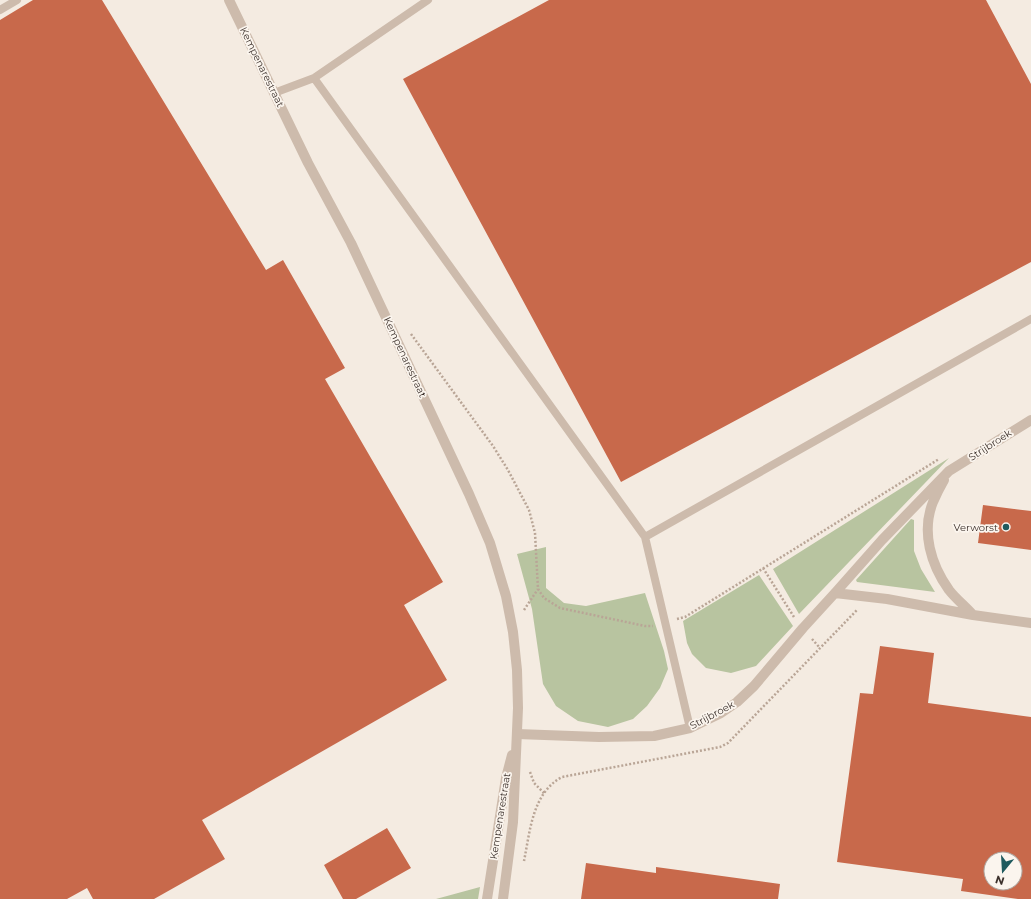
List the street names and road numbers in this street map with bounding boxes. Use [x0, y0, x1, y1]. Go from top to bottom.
street label: Kempenarestraat [237, 25, 287, 109]
street label: Kempenarestraat [381, 315, 429, 399]
street label: Strijbroek [966, 426, 1014, 464]
street label: Strijbroek [688, 698, 736, 732]
street label: Kempenarestraat [487, 772, 513, 860]

